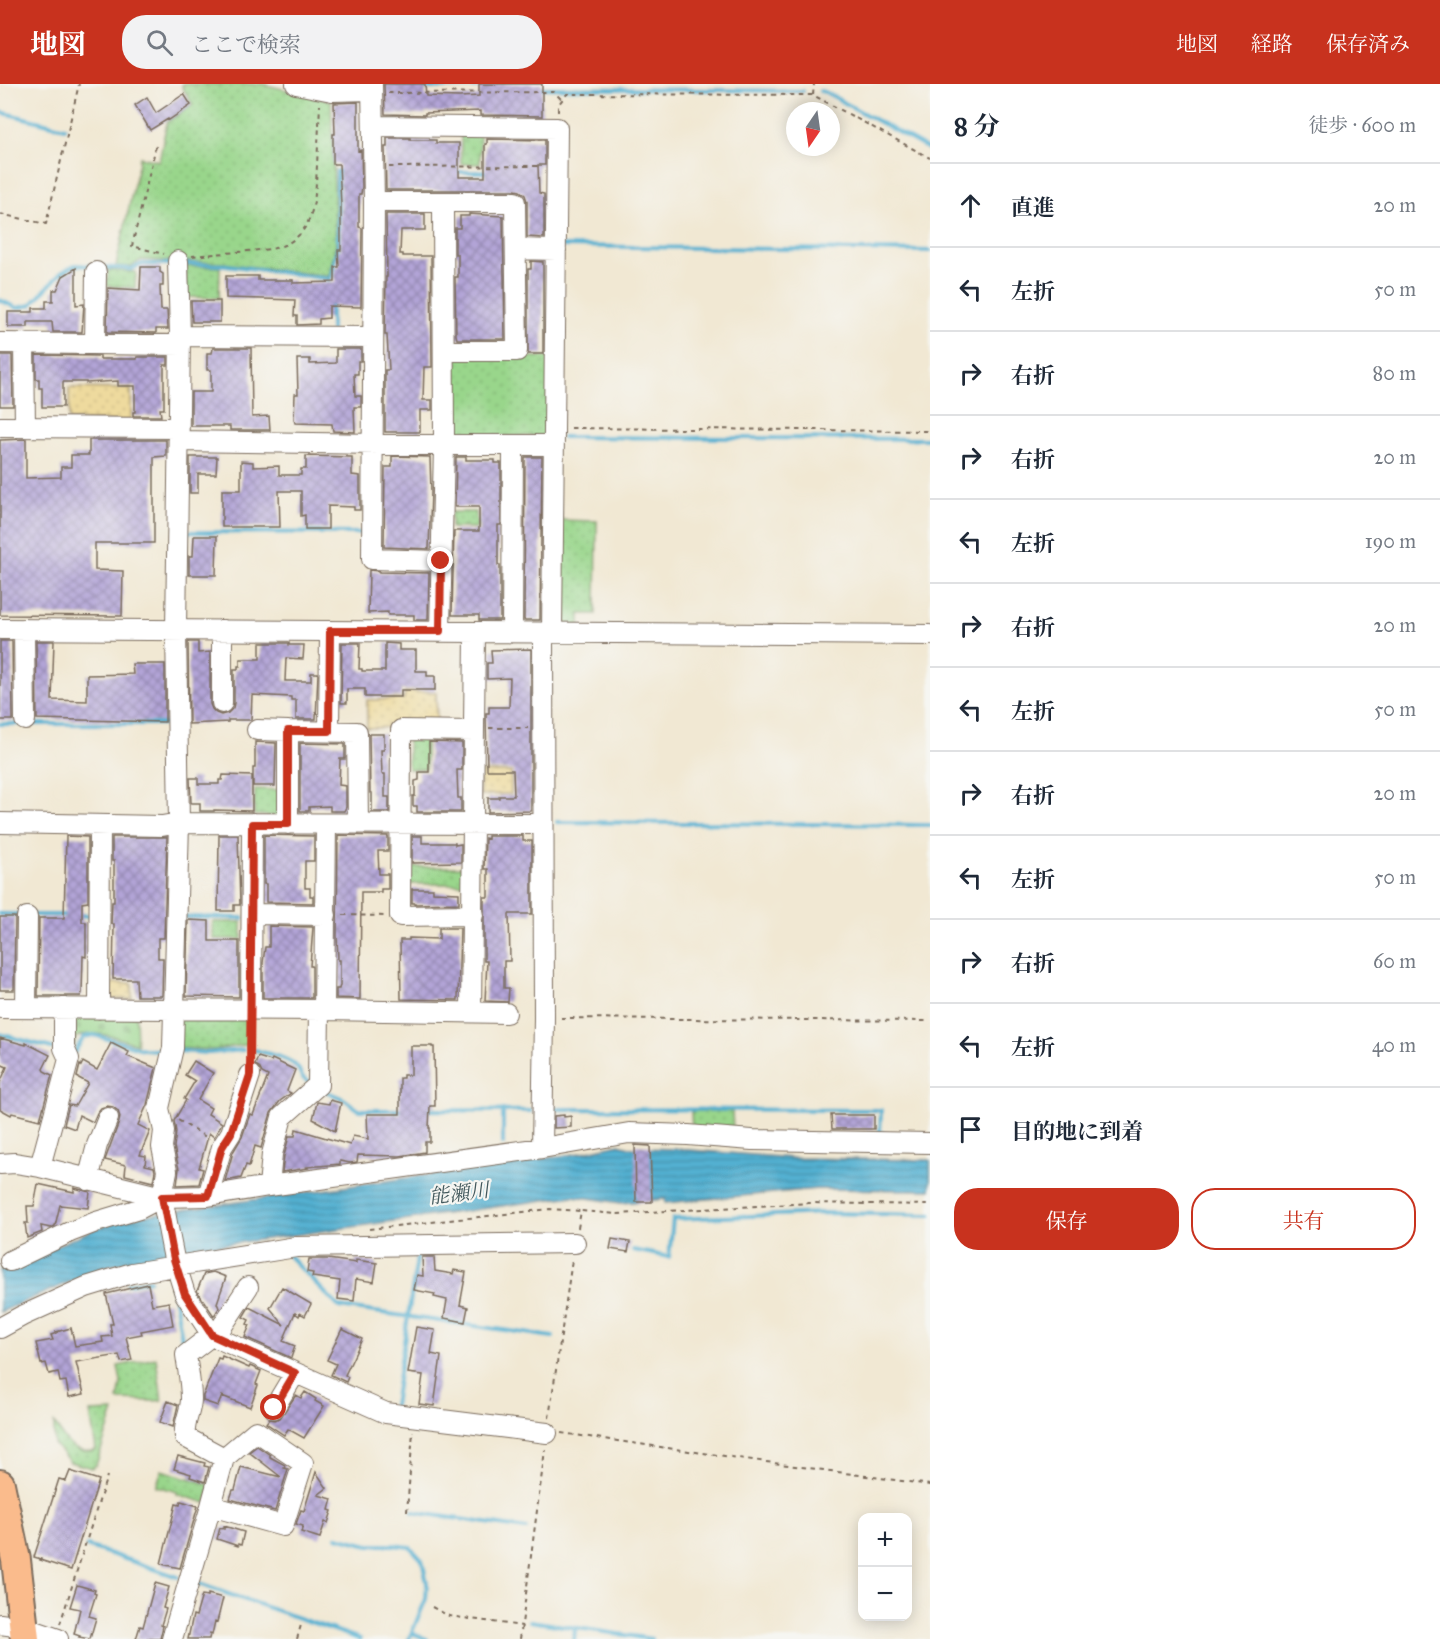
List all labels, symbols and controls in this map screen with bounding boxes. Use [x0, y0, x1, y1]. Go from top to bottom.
search box [122, 15, 542, 69]
icon: search [143, 26, 176, 59]
text: 地図 [30, 27, 86, 62]
text: ここで検索 [191, 31, 301, 58]
text: 地図 [1176, 31, 1218, 57]
text: 経路 [1251, 31, 1293, 57]
text: 保存済み [1326, 31, 1410, 57]
north arrow [786, 102, 840, 156]
text: 8 分 [954, 110, 999, 142]
text: 徒歩 · 600 m [1308, 113, 1416, 137]
icon: ahead [954, 189, 987, 222]
text: 20 m [1373, 193, 1416, 217]
text: 直進 [1011, 194, 1055, 221]
icon: left [954, 273, 987, 306]
text: 50 m [1374, 277, 1416, 301]
text: 左折 [1011, 278, 1055, 305]
icon: right [954, 357, 987, 390]
text: 80 m [1373, 361, 1416, 385]
text: 右折 [1011, 362, 1055, 389]
icon: right [954, 441, 987, 474]
text: 20 m [1373, 445, 1416, 469]
text: 右折 [1011, 446, 1055, 473]
icon: left [954, 525, 987, 558]
text: 190 m [1365, 529, 1416, 553]
text: 左折 [1011, 530, 1055, 557]
route end [427, 547, 453, 573]
icon: right [954, 609, 987, 642]
text: 20 m [1373, 613, 1416, 637]
text: 右折 [1011, 614, 1055, 641]
icon: left [954, 693, 987, 726]
text: 50 m [1374, 697, 1416, 721]
text: 左折 [1011, 698, 1055, 725]
icon: right [954, 777, 987, 810]
text: 20 m [1373, 781, 1416, 805]
text: 右折 [1011, 782, 1055, 809]
icon: left [954, 861, 987, 894]
text: 50 m [1374, 865, 1416, 889]
text: 左折 [1011, 866, 1055, 893]
icon: right [954, 945, 987, 978]
text: 60 m [1373, 949, 1416, 973]
text: 右折 [1011, 950, 1055, 977]
icon: left [954, 1029, 987, 1062]
text: 40 m [1372, 1033, 1416, 1057]
text: 左折 [1011, 1034, 1055, 1061]
icon: arrive [954, 1113, 987, 1146]
text: 目的地に到着 [1011, 1118, 1143, 1145]
water label: 能瀬川 [428, 1177, 492, 1209]
button: 保存 [954, 1188, 1179, 1250]
button: 共有 [1191, 1188, 1416, 1250]
route start [260, 1394, 286, 1420]
map controls [858, 1513, 912, 1621]
button: + [858, 1513, 912, 1567]
button: − [858, 1567, 912, 1621]

